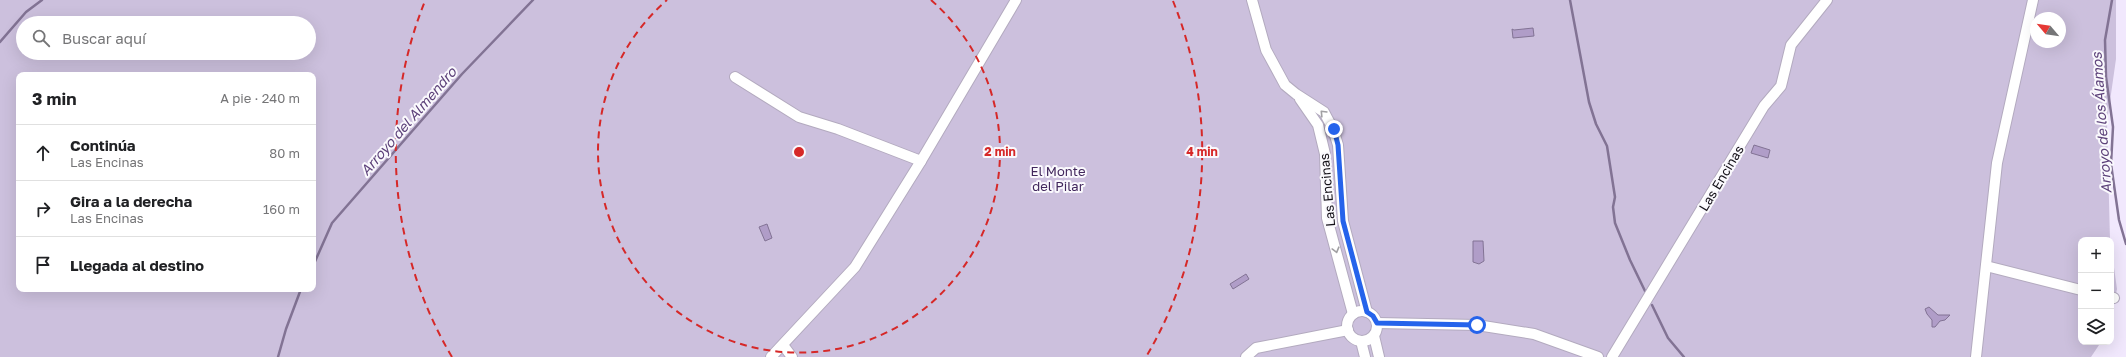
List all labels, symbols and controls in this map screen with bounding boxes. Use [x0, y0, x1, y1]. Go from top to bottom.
north arrow [2030, 12, 2066, 48]
search box [16, 16, 316, 60]
icon: search [30, 27, 52, 49]
text: Buscar aquí [62, 29, 146, 47]
water label: Arroyo de los Álamos [2088, 51, 2114, 194]
water label: Arroyo del Almendro [356, 62, 461, 178]
text: 3 min [32, 88, 76, 109]
text: A pie · 240 m [220, 90, 300, 106]
one-way arrow [1320, 110, 1328, 117]
route end [1325, 120, 1343, 138]
text: Continúa [70, 136, 136, 154]
icon: ahead [32, 142, 54, 164]
street label: Las Encinas [1695, 142, 1747, 214]
text: 2 min [984, 144, 1016, 159]
text: 4 min [1186, 144, 1218, 159]
text: 80 m [269, 145, 300, 161]
centre of rings [792, 145, 806, 159]
street label: Las Encinas [1316, 152, 1338, 227]
text: Las Encinas [70, 154, 144, 170]
park label: El Monte del Pilar [1031, 163, 1085, 194]
text: Gira a la derecha [70, 192, 192, 210]
icon: right [32, 198, 54, 220]
text: 160 m [263, 201, 300, 217]
text: Las Encinas [70, 210, 144, 226]
map controls [2078, 237, 2114, 345]
button: + [2078, 237, 2114, 273]
one-way arrow [1331, 246, 1340, 253]
icon: arrive [32, 254, 54, 276]
text: Llegada al destino [70, 256, 204, 274]
button: − [2078, 273, 2114, 309]
button: layers [2078, 309, 2114, 345]
route start [1468, 316, 1486, 334]

